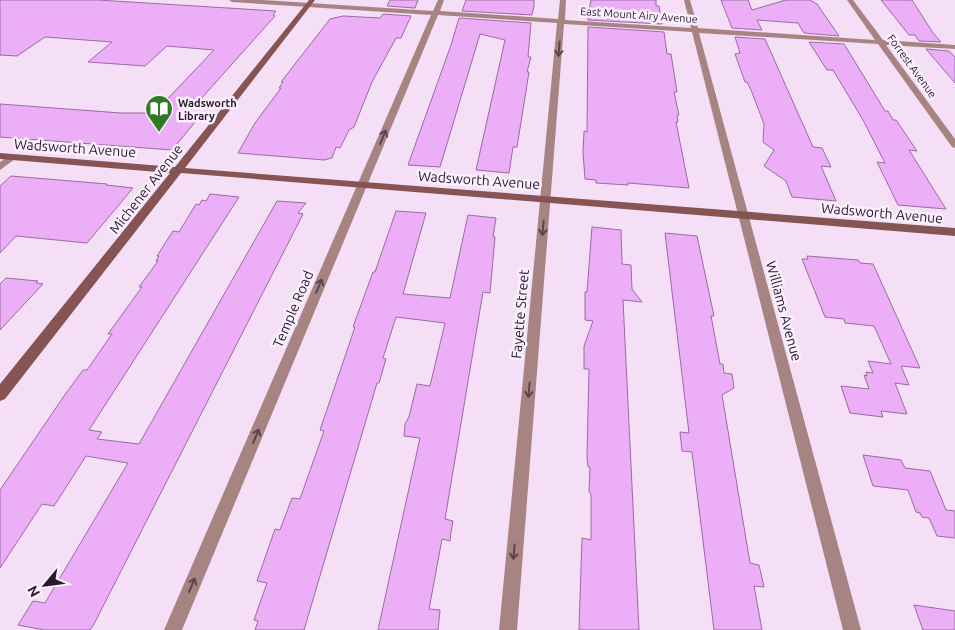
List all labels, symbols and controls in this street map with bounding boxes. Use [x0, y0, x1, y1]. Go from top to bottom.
street label: East Mount Airy Avenue [580, 5, 698, 25]
street label: Forrest Avenue [885, 32, 939, 100]
one-way arrow [554, 40, 563, 56]
library icon: Wadsworth Library [144, 94, 174, 133]
place label: Wadsworth Library [178, 97, 237, 122]
one-way arrow [379, 130, 389, 145]
street label: Wadsworth Avenue [13, 136, 137, 160]
street label: Michener Avenue [106, 141, 186, 237]
street label: Wadsworth Avenue [417, 168, 541, 192]
street label: Wadsworth Avenue [820, 200, 944, 226]
one-way arrow [538, 220, 548, 236]
street label: Williams Avenue [763, 259, 805, 363]
street label: Temple Road [270, 268, 316, 350]
street label: Fayette Street [508, 268, 532, 359]
one-way arrow [315, 279, 325, 294]
one-way arrow [524, 381, 533, 397]
one-way arrow [251, 429, 261, 444]
one-way arrow [510, 543, 519, 559]
north arrow [20, 560, 70, 610]
one-way arrow [188, 578, 198, 593]
text: N [24, 583, 43, 600]

